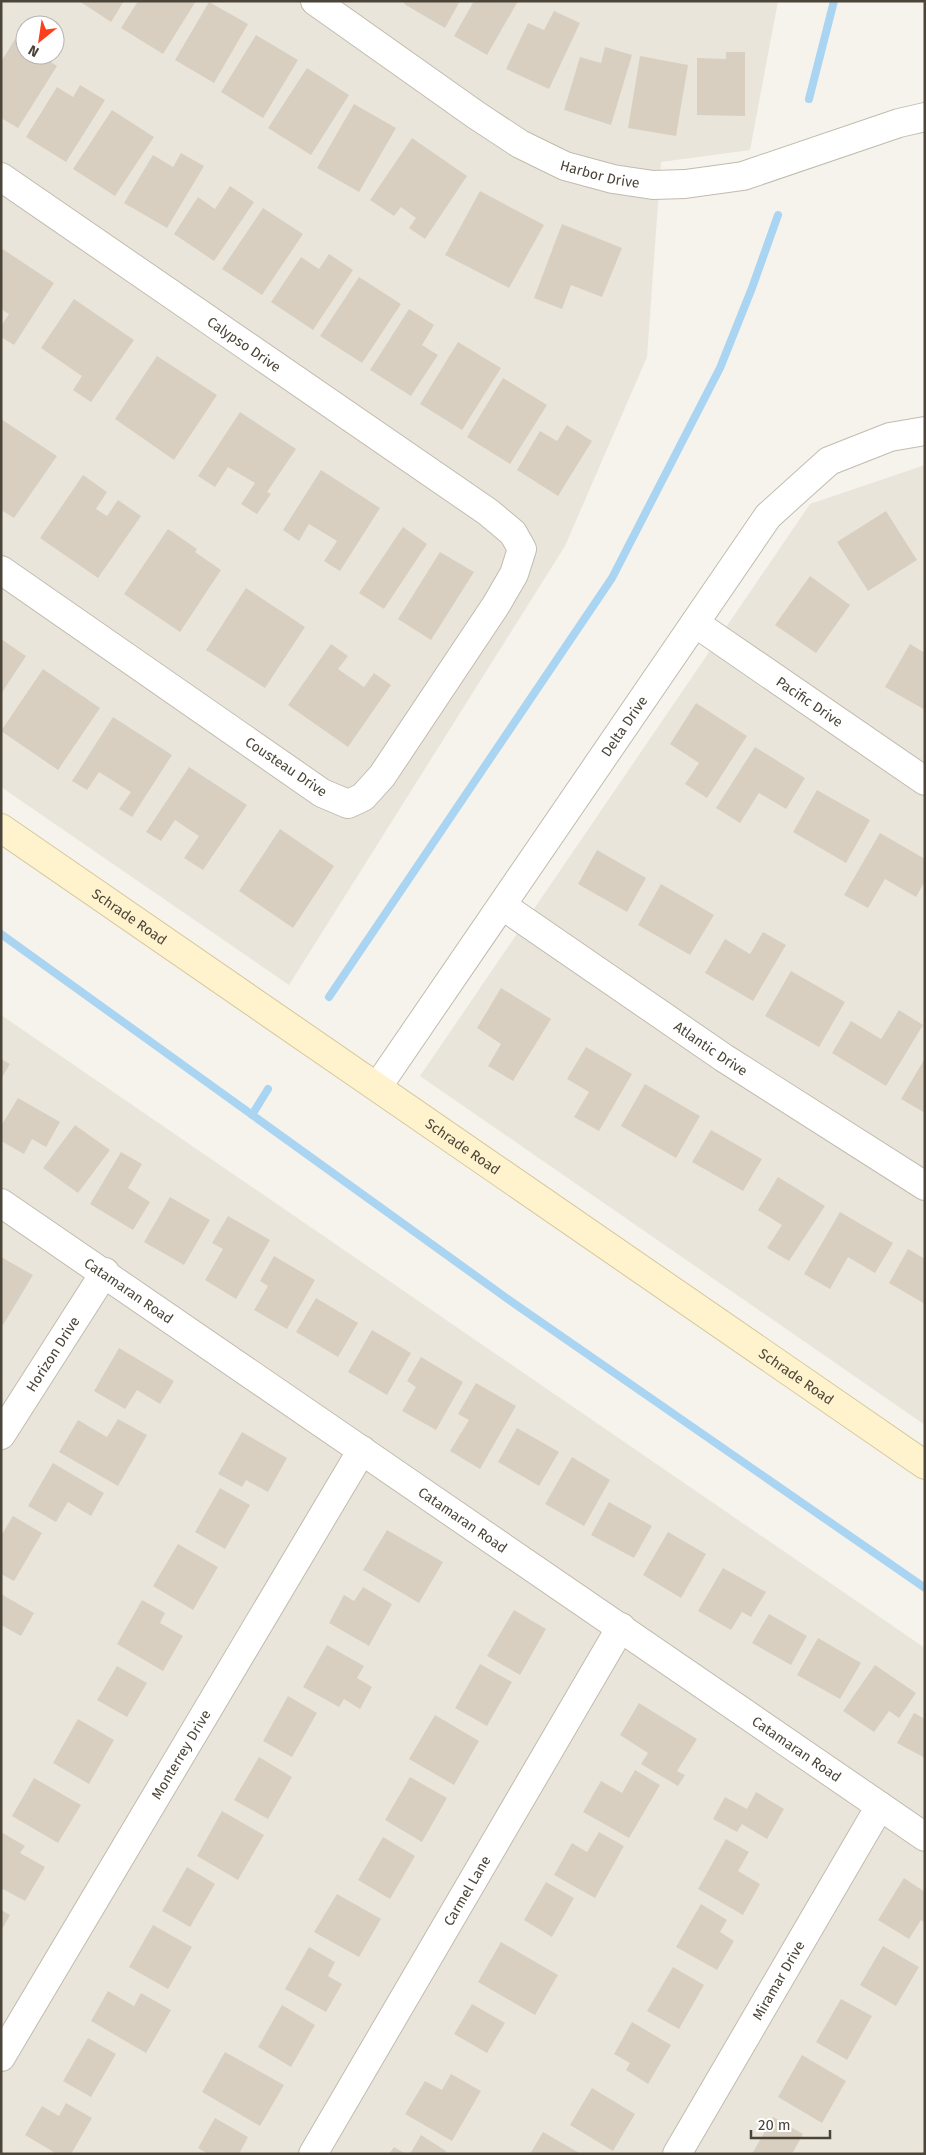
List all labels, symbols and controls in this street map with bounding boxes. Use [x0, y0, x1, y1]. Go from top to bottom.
north arrow [15, 15, 65, 65]
text: N [25, 41, 42, 61]
street label: Harbor Drive [558, 157, 641, 191]
street label: Calypso Drive [204, 313, 284, 375]
street label: Pacific Drive [773, 673, 846, 731]
street label: Delta Drive [597, 692, 651, 760]
street label: Cousteau Drive [242, 733, 330, 801]
street label: Schrade Road [89, 885, 170, 948]
street label: Atlantic Drive [671, 1018, 751, 1079]
street label: Schrade Road [422, 1115, 504, 1178]
street label: Catamaran Road [81, 1254, 177, 1327]
street label: Horizon Drive [22, 1313, 83, 1395]
street label: Schrade Road [756, 1345, 837, 1408]
street label: Catamaran Road [415, 1483, 511, 1556]
street label: Monterrey Drive [148, 1707, 214, 1802]
street label: Catamaran Road [749, 1712, 845, 1785]
street label: Carmel Lane [440, 1852, 494, 1929]
street label: Miramar Drive [749, 1938, 808, 2023]
scale bar [751, 2108, 830, 2140]
text: 20 m [758, 2116, 791, 2134]

